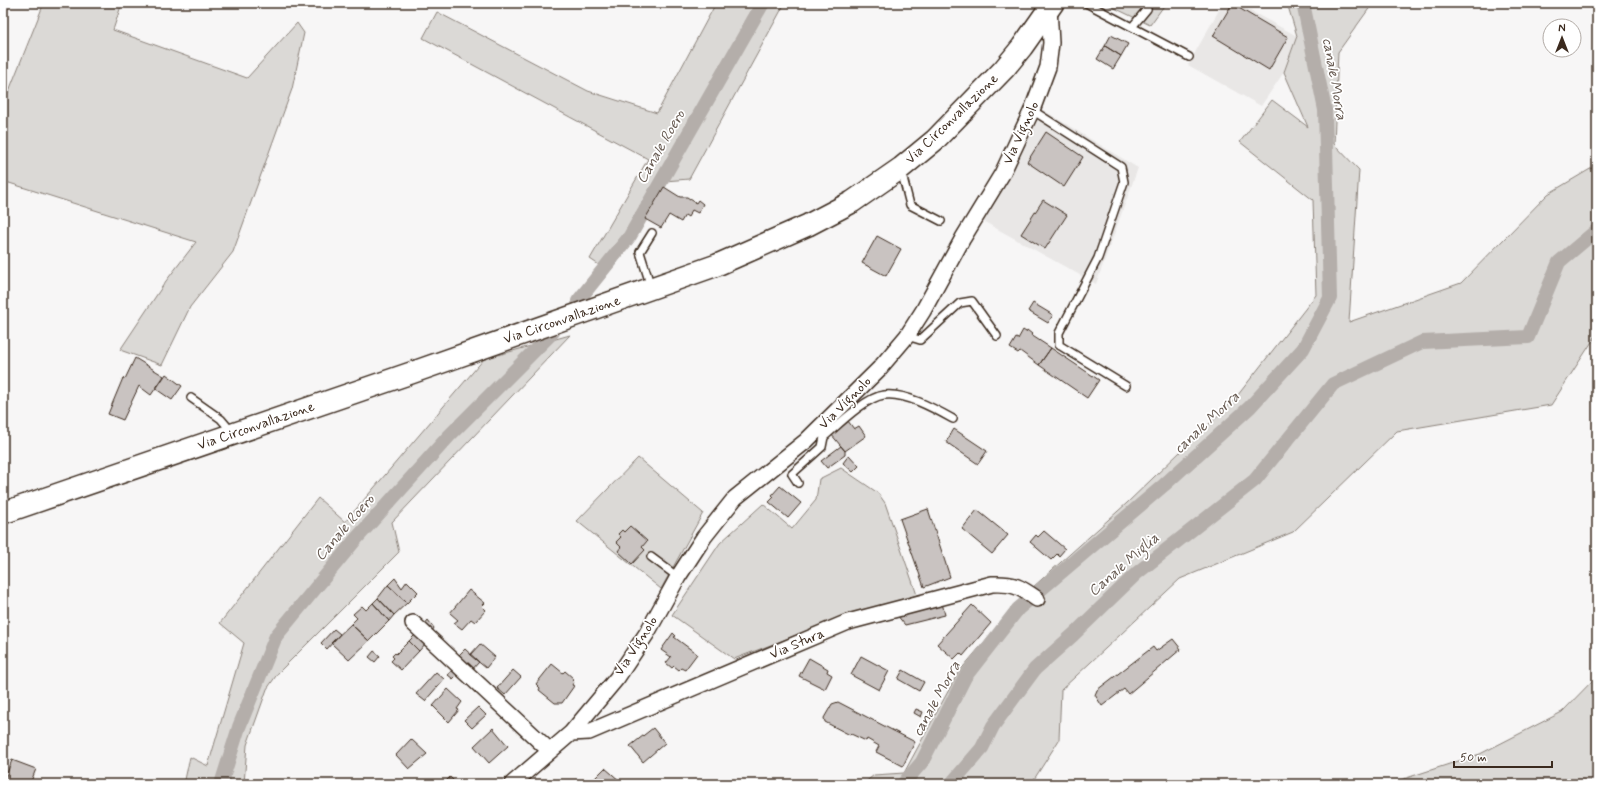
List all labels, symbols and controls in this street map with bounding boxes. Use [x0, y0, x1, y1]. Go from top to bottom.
north arrow [1542, 18, 1582, 58]
text: N [1558, 22, 1566, 36]
water label: canale Morra [1317, 36, 1351, 122]
street label: Via Circonvallazione [901, 70, 1003, 168]
street label: Via Vignolo [999, 98, 1045, 168]
water label: Canale Roero [632, 106, 691, 187]
street label: Via Circonvallazione [501, 291, 623, 349]
street label: Via Vignolo [815, 373, 877, 435]
water label: canale Morra [1170, 387, 1245, 459]
street label: Via Circonvallazione [195, 397, 317, 455]
water label: Canale Roero [311, 490, 380, 565]
water label: Canale Miglia [1084, 528, 1165, 603]
street label: Via Vignolo [610, 613, 664, 680]
street label: Via Stura [767, 624, 827, 664]
water label: canale Morra [908, 657, 966, 740]
scale bar [1454, 743, 1552, 769]
text: 50 m [1460, 750, 1487, 766]

